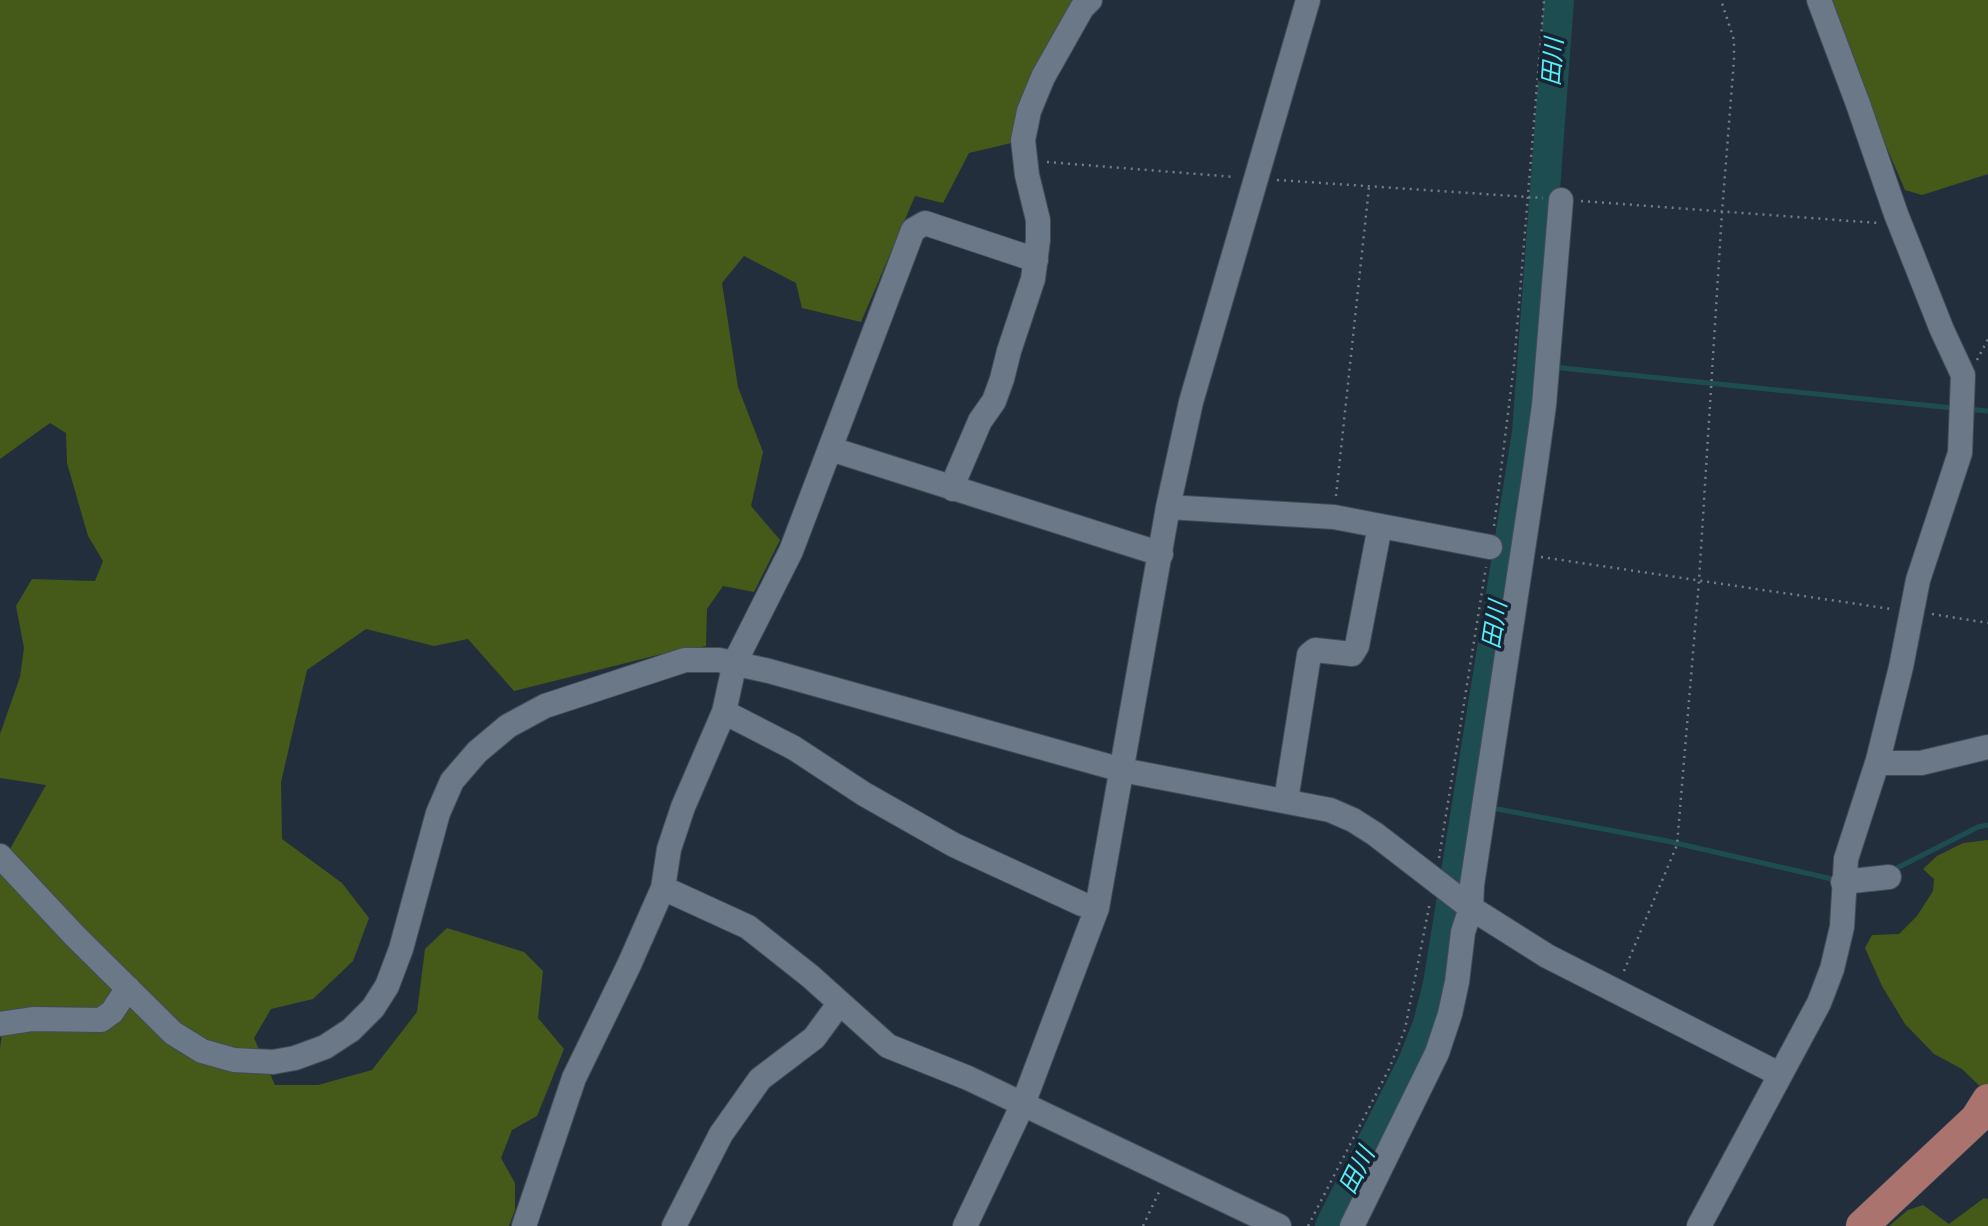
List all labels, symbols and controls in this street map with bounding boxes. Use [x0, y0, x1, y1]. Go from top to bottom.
water label: 田川 [1538, 37, 1570, 87]
water label: 田川 [1478, 599, 1514, 651]
water label: 田川 [1334, 1143, 1382, 1199]

